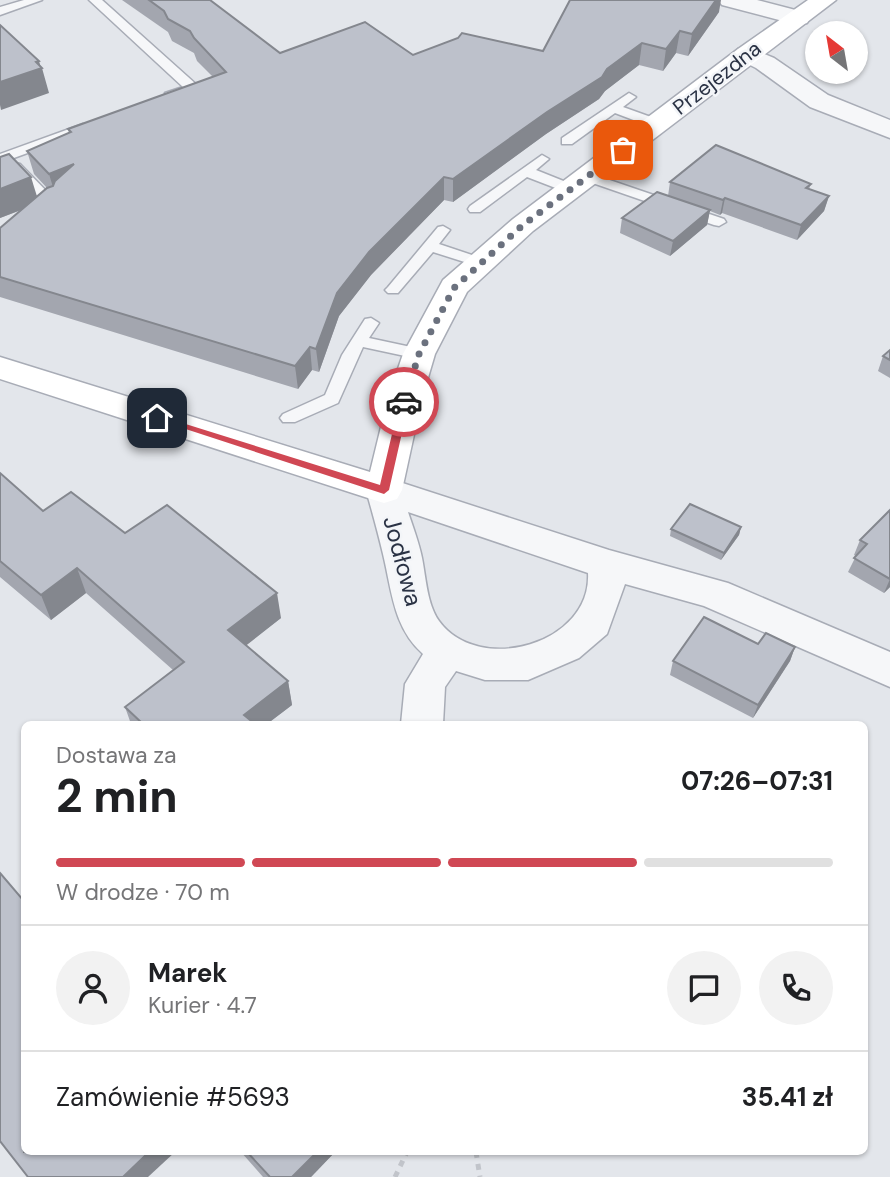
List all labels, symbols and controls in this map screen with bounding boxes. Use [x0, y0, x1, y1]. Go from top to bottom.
north arrow [805, 21, 868, 84]
map controls [805, 21, 868, 84]
street label: Przejezdna [667, 35, 767, 121]
pin [593, 120, 653, 180]
icon: bag [604, 131, 642, 169]
courier [369, 367, 439, 437]
icon: car [385, 383, 423, 421]
pin [127, 388, 187, 448]
icon: home [138, 399, 176, 437]
street label: Jodłowa [376, 513, 430, 609]
text: Dostawa za [56, 740, 177, 770]
text: 07:26–07:31 [681, 764, 833, 798]
text: 2 min [56, 766, 178, 826]
text: W drodze · 70 m [56, 877, 230, 907]
button: person [56, 951, 130, 1025]
button: chat [667, 951, 741, 1025]
button: phone [759, 951, 833, 1025]
text: Marek [148, 956, 227, 990]
text: Kurier · 4.7 [148, 990, 257, 1020]
text: Zamówienie #5693 [56, 1080, 290, 1114]
text: 35.41 zł [742, 1080, 833, 1114]

